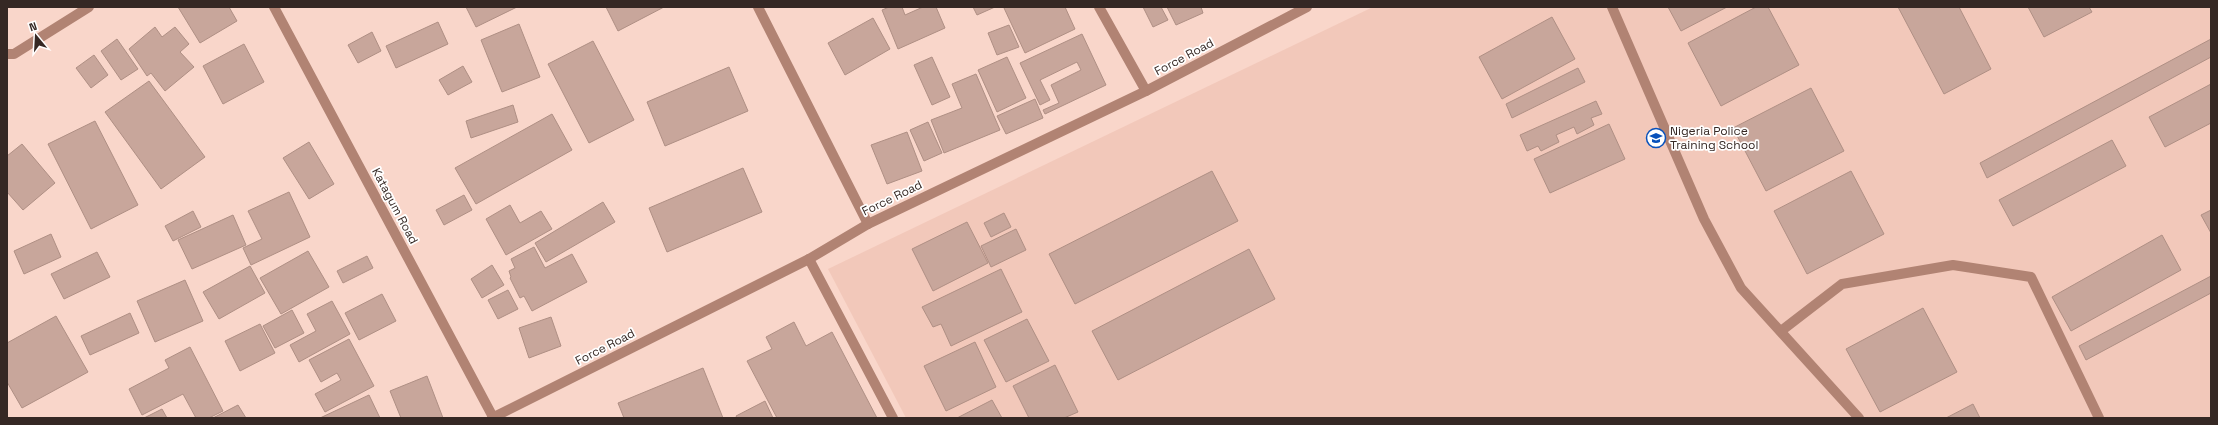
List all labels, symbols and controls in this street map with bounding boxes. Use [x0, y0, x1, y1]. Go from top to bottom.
north arrow [16, 16, 56, 56]
text: N [27, 19, 39, 34]
street label: Force Road [1152, 35, 1216, 79]
place label: Nigeria Police Training School [1670, 123, 1758, 153]
school or university icon: Nigeria Police Training School [1645, 127, 1667, 149]
street label: Katagum Road [368, 165, 422, 247]
street label: Force Road [859, 177, 925, 219]
street label: Force Road [572, 325, 638, 369]

